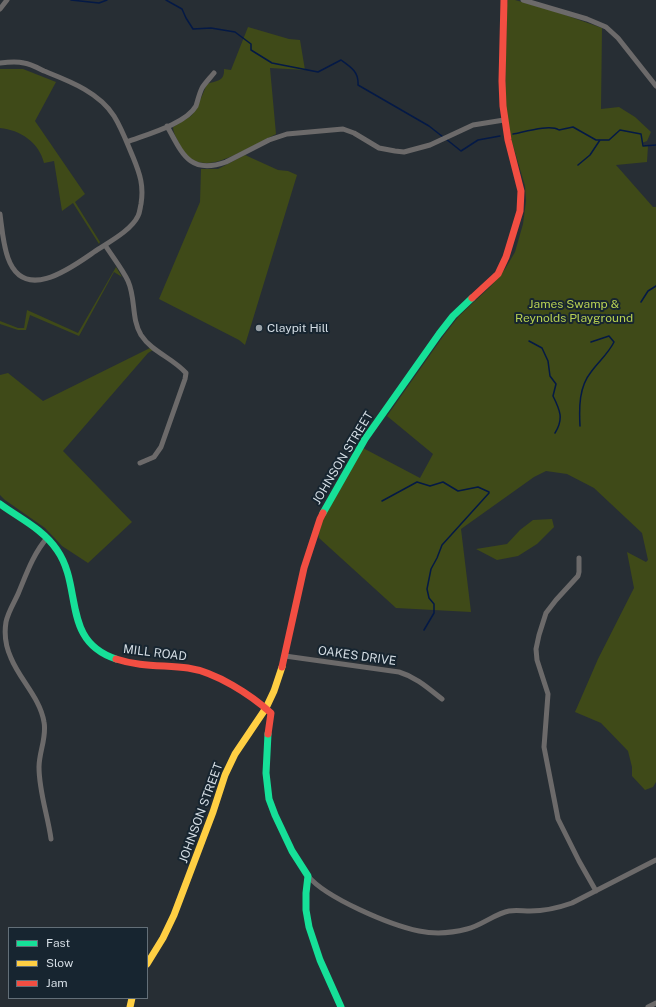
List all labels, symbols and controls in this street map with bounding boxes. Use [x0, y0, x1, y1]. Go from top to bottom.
park label: James Swamp & Reynolds Playground [515, 297, 633, 325]
place label: Claypit Hill [267, 321, 329, 335]
marker: Claypit Hill [254, 323, 264, 333]
street label: JOHNSON STREET [310, 409, 376, 507]
street label: MILL ROAD [122, 642, 188, 664]
street label: OAKES DRIVE [317, 643, 397, 669]
street label: JOHNSON STREET [176, 761, 226, 865]
legend [8, 927, 148, 999]
text: Fast [46, 936, 70, 950]
text: Slow [46, 956, 73, 970]
text: Jam [46, 976, 68, 990]

